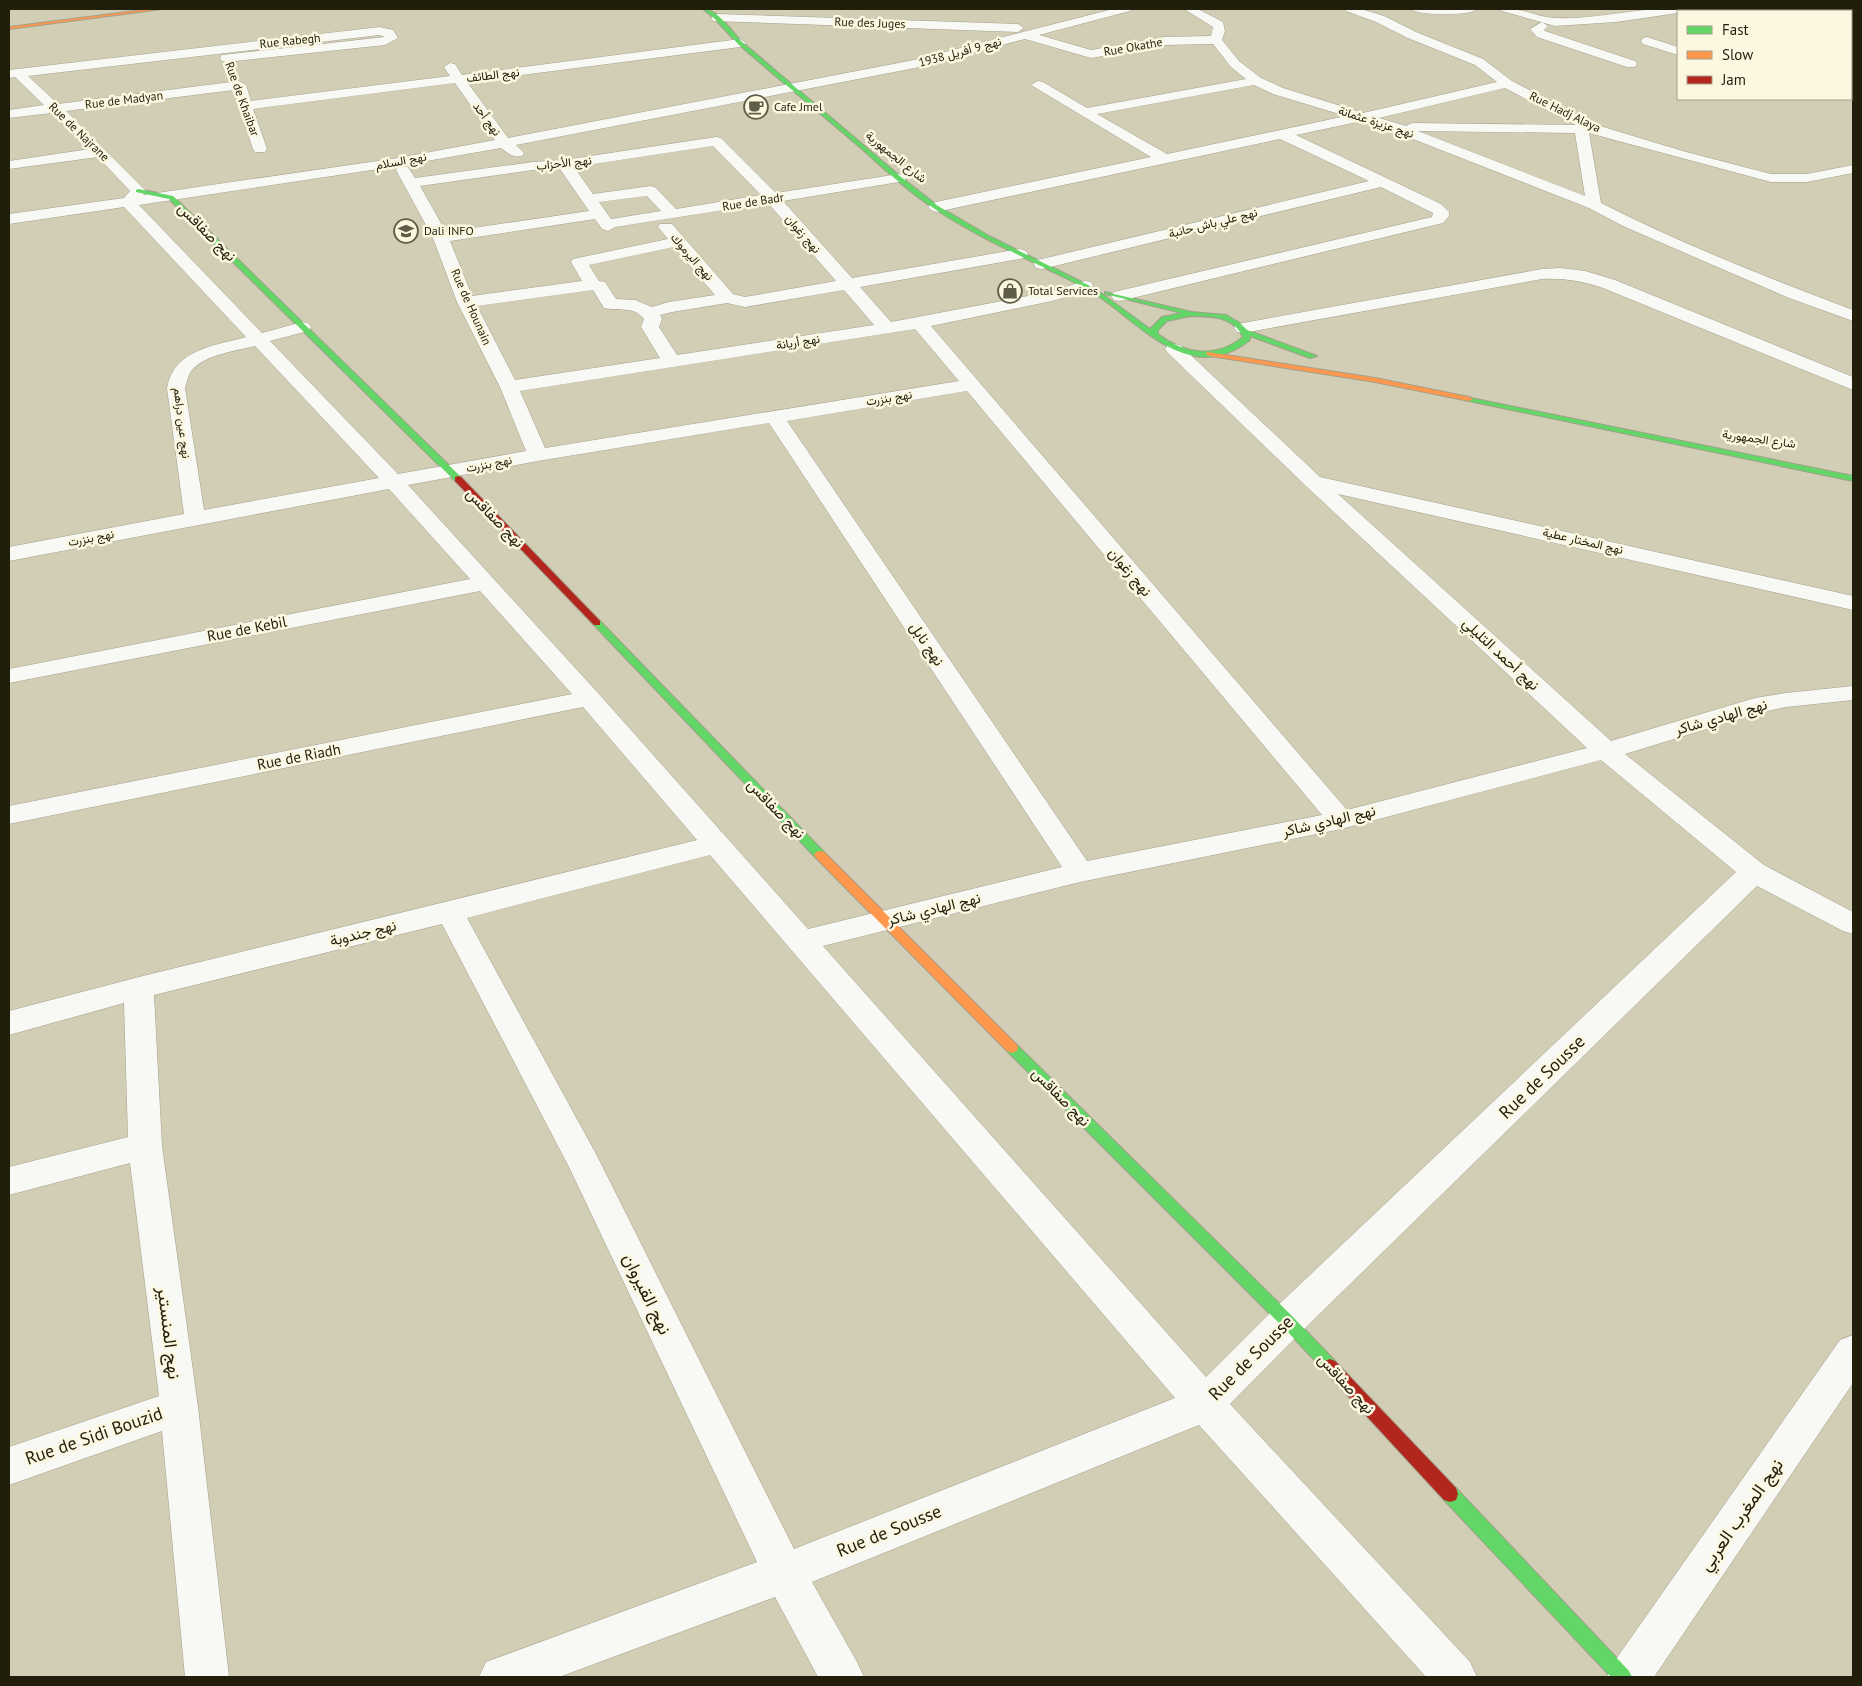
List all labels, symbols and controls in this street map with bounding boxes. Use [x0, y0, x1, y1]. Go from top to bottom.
legend [1677, 10, 1852, 100]
street label: Rue des Juges [834, 14, 906, 31]
text: Fast [1722, 20, 1749, 39]
street label: Rue Rabegh [259, 30, 321, 51]
street label: نهج 9 أفريل 1938 [917, 33, 1003, 72]
street label: Rue Okathe [1102, 34, 1163, 59]
text: Slow [1722, 45, 1753, 64]
street label: Rue de Khaibar [222, 60, 263, 138]
street label: نهج الطائف [466, 64, 520, 87]
text: Jam [1721, 70, 1746, 89]
street label: Rue de Madyan [84, 87, 164, 112]
street label: Rue Hadj Alaya [1527, 88, 1603, 135]
cafe icon: Cafe Jmel [743, 94, 769, 120]
street label: Rue de Najrane [46, 99, 113, 164]
street label: نهج أحد [469, 99, 505, 140]
place label: Cafe Jmel [774, 99, 823, 114]
street label: نهج عزيزة عثمانة [1336, 102, 1416, 143]
street label: شارع الجمهورية [862, 127, 930, 187]
street label: نهج السلام [374, 149, 428, 174]
street label: نهج الأحزاب [536, 152, 593, 175]
street label: Rue de Badr [721, 189, 785, 214]
street label: نهج صفاقس [173, 198, 241, 266]
street label: نهج علي باش حانبة [1167, 204, 1260, 244]
street label: نهج زغوان [781, 211, 824, 257]
school or university icon: Dali INFO [393, 218, 419, 244]
place label: Dali INFO [424, 223, 474, 238]
street label: نهج اليرموك [666, 230, 717, 285]
street label: Rue de Hounain [448, 266, 495, 347]
shop icon: Total Services [997, 278, 1023, 304]
place label: Total Services [1028, 283, 1098, 298]
street label: نهج أريانة [775, 331, 821, 354]
street label: نهج بنزرت [865, 386, 913, 411]
street label: نهج عين دراهم [169, 387, 194, 460]
street label: شارع الجمهورية [1721, 426, 1797, 453]
street label: نهج بنزرت [465, 452, 514, 477]
street label: نهج صفاقس [461, 484, 528, 553]
street label: نهج المختار عطية [1541, 524, 1625, 559]
street label: نهج بنزرت [67, 526, 116, 551]
street label: نهج زغوان [1103, 543, 1156, 601]
street label: Rue de Kebil [205, 611, 289, 646]
street label: نهج أحمد التليلي [1456, 613, 1544, 697]
street label: نهج نابل [904, 618, 949, 670]
street label: نهج الهادي شاكر [1672, 694, 1770, 743]
street label: Rue de Riadh [255, 739, 342, 774]
street label: نهج صفاقس [742, 775, 809, 844]
street label: نهج الهادي شاكر [1279, 801, 1378, 845]
street label: نهج الهادي شاكر [884, 888, 983, 933]
street label: نهج جندوبة [328, 915, 399, 952]
street label: Rue de Sousse [1494, 1030, 1590, 1123]
street label: نهج صفاقس [1027, 1063, 1095, 1131]
street label: نهج القيروان [617, 1249, 677, 1339]
street label: نهج المنستير [151, 1285, 187, 1381]
street label: Rue de Sousse [1203, 1310, 1298, 1405]
street label: نهج صفاقس [1312, 1350, 1379, 1419]
street label: Rue de Sidi Bouzid [22, 1401, 166, 1470]
street label: نهج المغرب العربي [1693, 1454, 1791, 1578]
street label: Rue de Sousse [833, 1499, 945, 1562]

